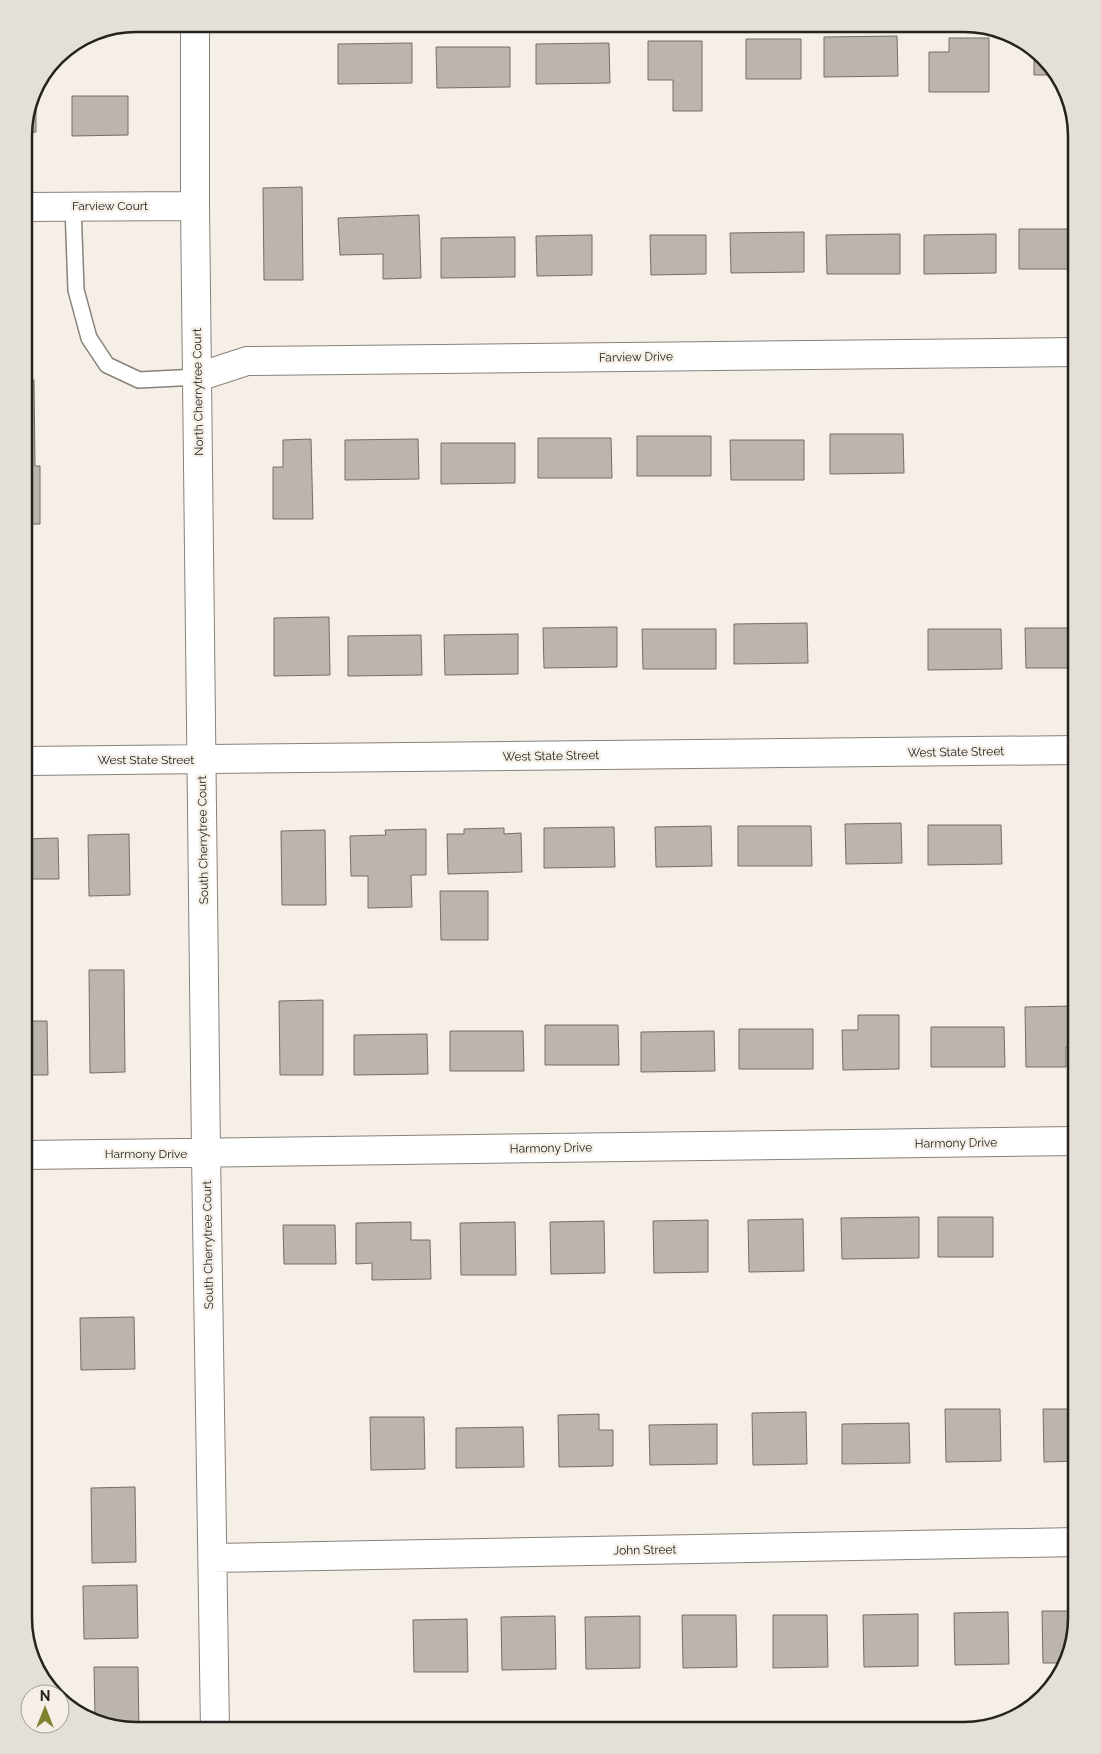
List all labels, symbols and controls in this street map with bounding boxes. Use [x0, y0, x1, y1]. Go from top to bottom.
street label: Farview Court [72, 199, 148, 213]
street label: North Cherrytree Court [190, 328, 206, 456]
street label: Farview Drive [599, 349, 673, 365]
street label: West State Street [908, 744, 1004, 760]
street label: West State Street [503, 748, 599, 764]
street label: West State Street [98, 753, 194, 767]
street label: South Cherrytree Court [195, 776, 211, 904]
street label: Harmony Drive [915, 1135, 997, 1151]
street label: Harmony Drive [510, 1140, 592, 1156]
street label: Harmony Drive [105, 1147, 187, 1161]
street label: South Cherrytree Court [200, 1181, 216, 1309]
street label: John Street [613, 1542, 677, 1558]
north arrow [20, 1684, 70, 1734]
text: N [40, 1688, 50, 1704]

